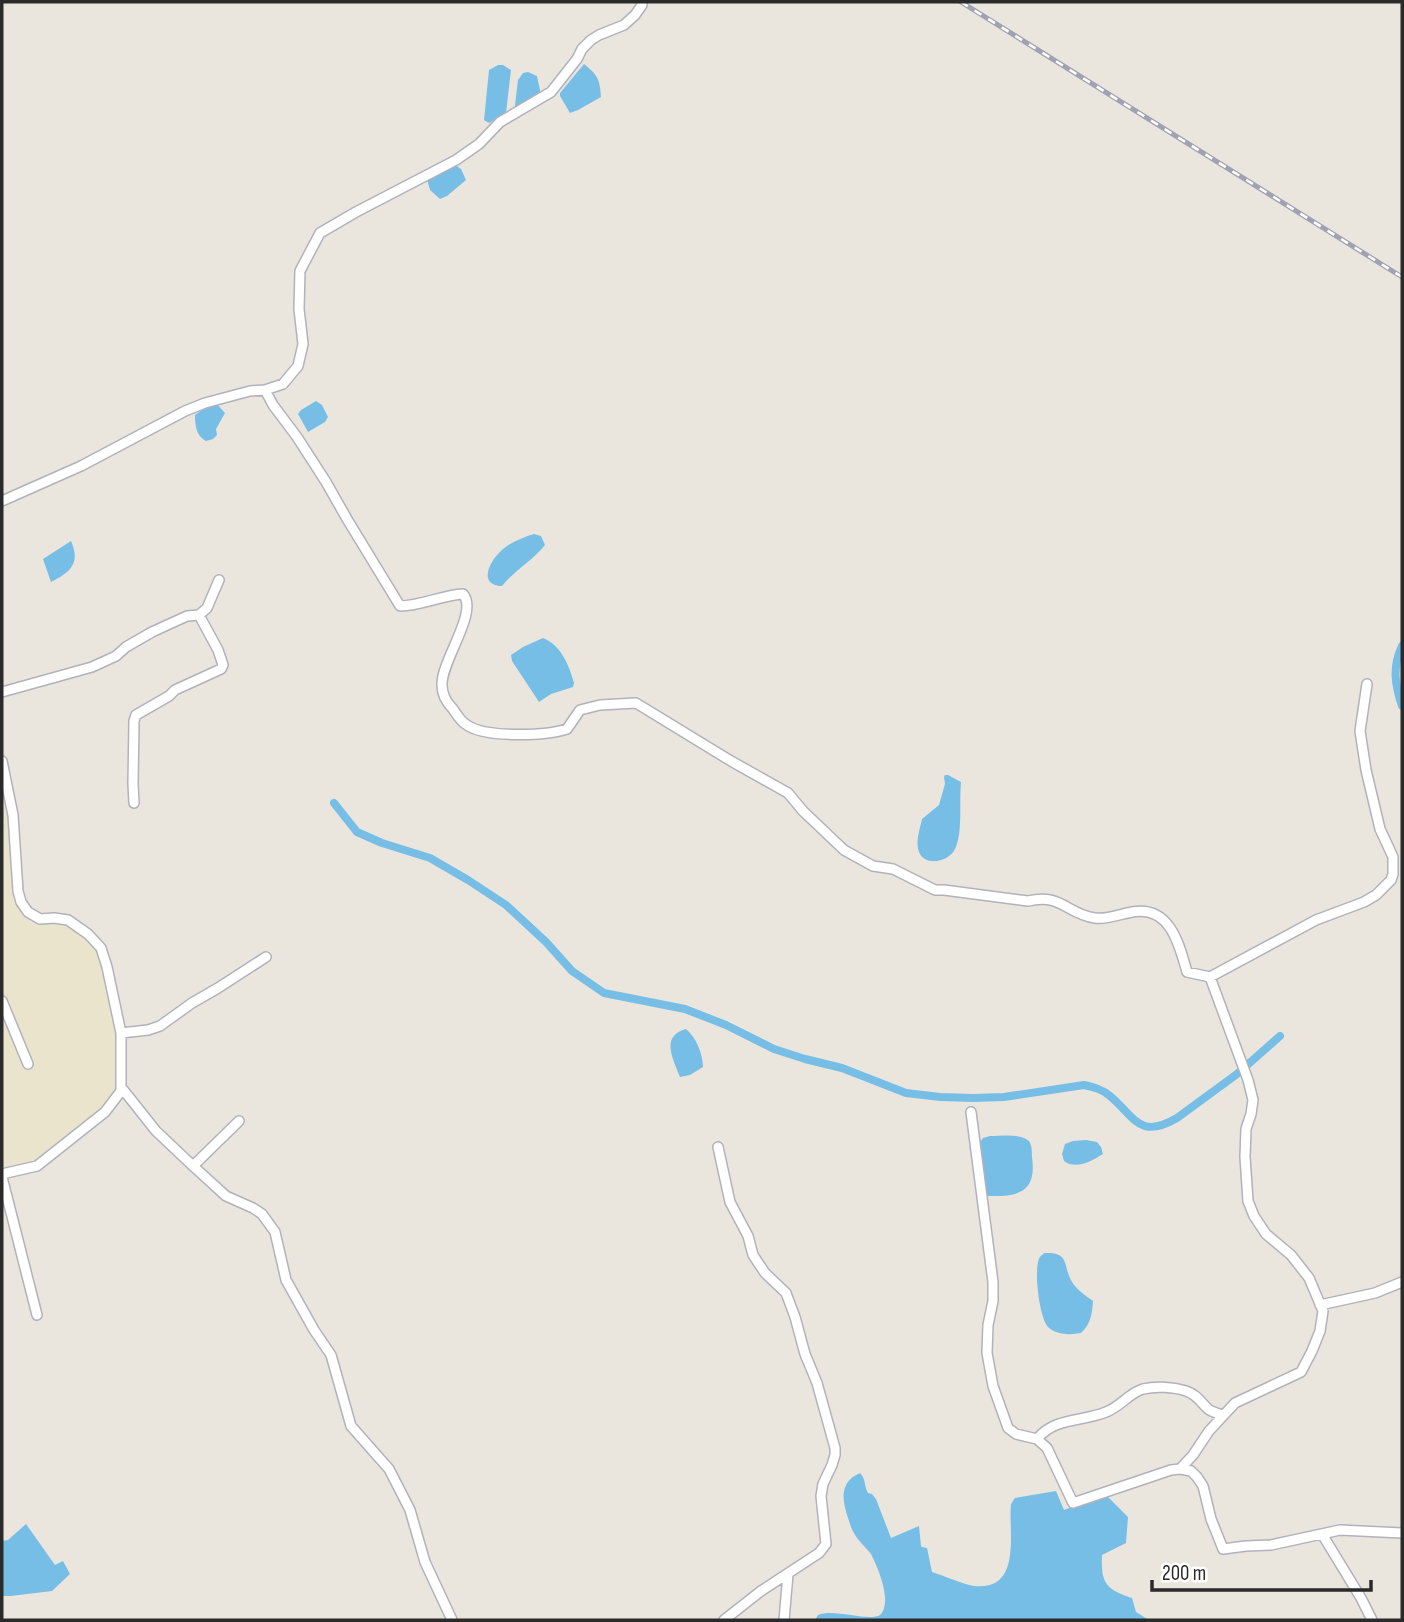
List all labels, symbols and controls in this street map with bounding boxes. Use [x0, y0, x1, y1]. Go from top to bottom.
scale bar [1152, 1548, 1371, 1592]
text: 200 m [1162, 1561, 1206, 1586]

